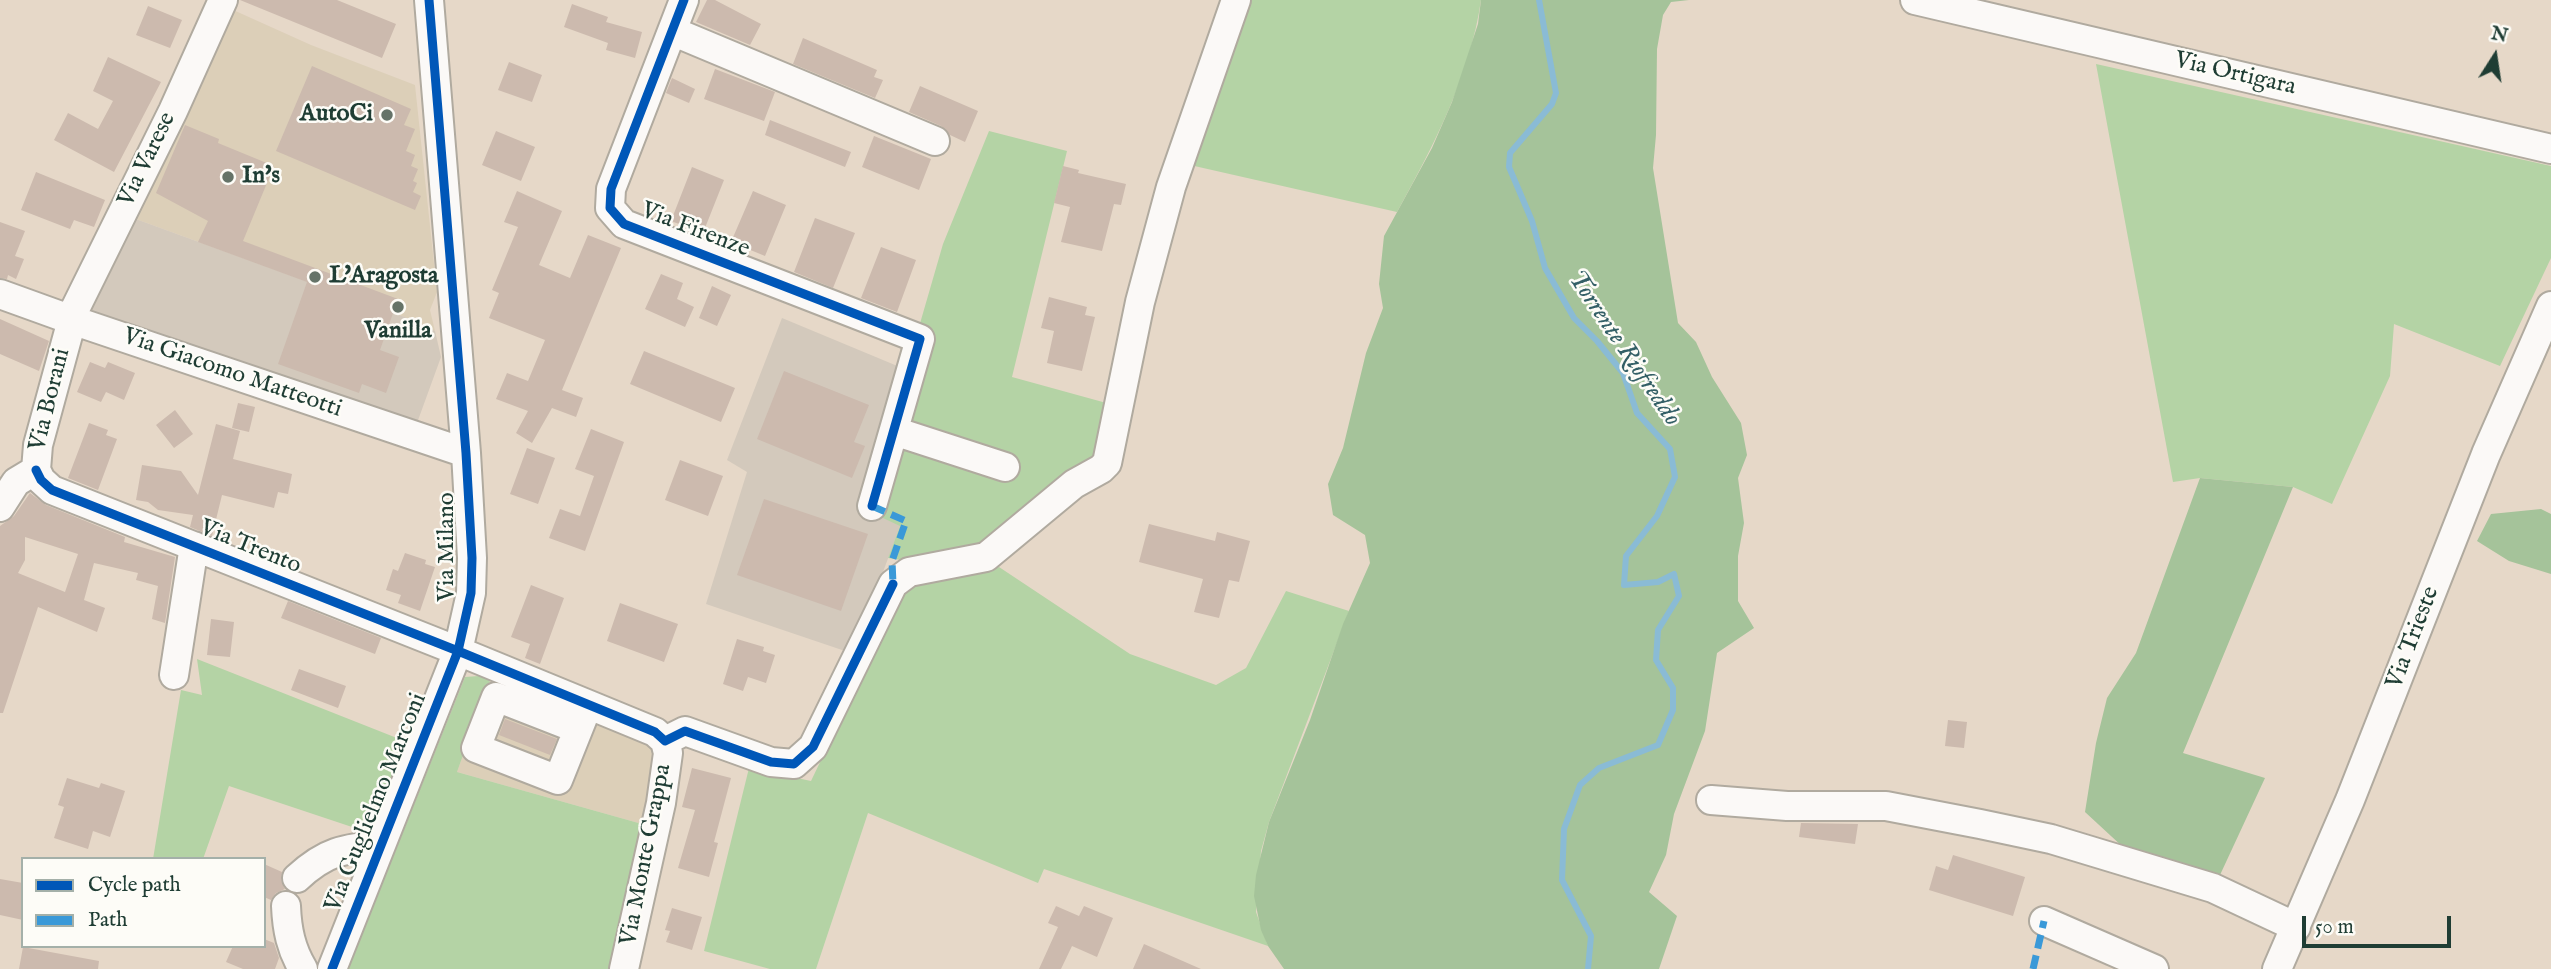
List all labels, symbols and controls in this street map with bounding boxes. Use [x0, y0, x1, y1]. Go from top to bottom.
north arrow [2460, 21, 2530, 91]
text: N [2489, 22, 2510, 49]
street label: Via Ortigara [2172, 47, 2298, 103]
place label: AutoCi [300, 101, 373, 129]
marker: AutoCi [379, 107, 395, 123]
street label: Via Varese [113, 108, 183, 212]
place label: In's [242, 163, 280, 191]
marker: In's [220, 169, 236, 185]
street label: Via Firenze [637, 197, 753, 265]
place label: L'Aragosta [329, 263, 438, 291]
water label: Torrente Riofreddo [1559, 265, 1687, 433]
marker: L'Aragosta [307, 269, 323, 285]
marker: Vanilla [390, 299, 406, 315]
place label: Vanilla [364, 318, 432, 346]
street label: Via Giacomo Matteotti [119, 323, 345, 425]
street label: Via Borani [24, 346, 78, 454]
street label: Via Milano [434, 492, 462, 602]
street label: Via Trento [195, 515, 305, 581]
street label: Via Trieste [2381, 583, 2447, 693]
street label: Via Guglielmo Marconi [320, 689, 434, 917]
street label: Via Monte Grappa [615, 762, 679, 948]
legend [21, 857, 266, 948]
text: Cycle path [88, 872, 181, 899]
scale bar [2306, 902, 2455, 946]
text: Path [88, 907, 127, 934]
text: 50 m [2315, 914, 2354, 941]

